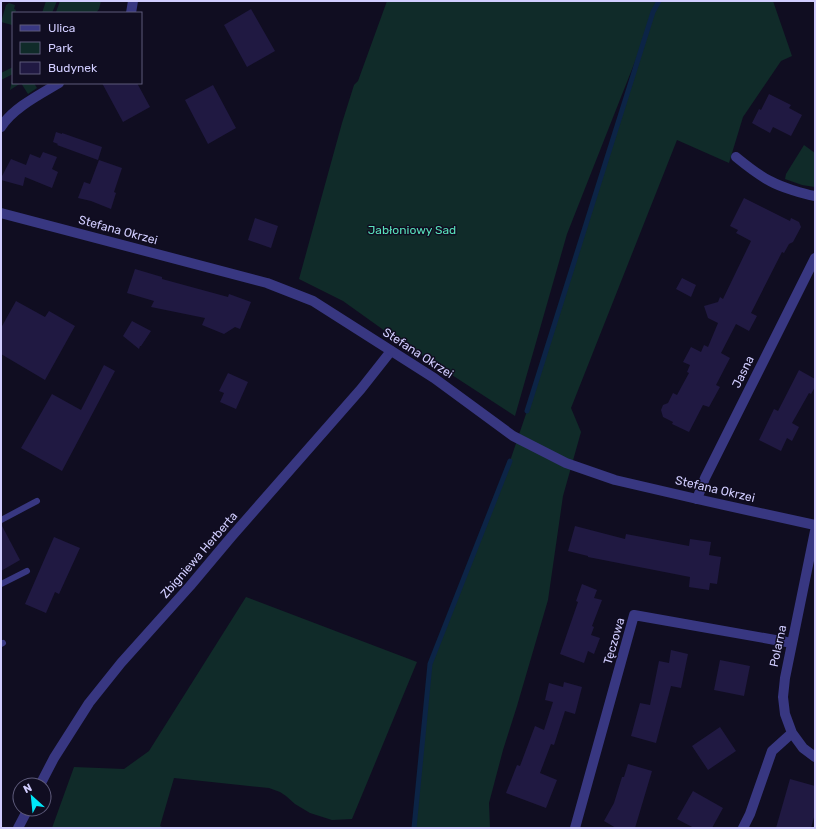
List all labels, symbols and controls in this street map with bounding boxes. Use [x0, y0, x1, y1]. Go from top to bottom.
legend [12, 12, 142, 84]
text: Ulica [48, 21, 75, 35]
text: Park [48, 41, 74, 55]
text: Budynek [48, 61, 98, 75]
street label: Stefana Okrzei [77, 213, 159, 247]
park label: Jabłoniowy Sad [368, 223, 456, 237]
street label: Stefana Okrzei [380, 325, 456, 381]
street label: Jasna [729, 354, 757, 390]
street label: Stefana Okrzei [674, 473, 756, 505]
street label: Zbigniewa Herberta [158, 509, 240, 601]
street label: Tęczowa [601, 616, 627, 666]
street label: Polarna [767, 624, 789, 668]
north arrow [12, 777, 52, 817]
text: N [21, 781, 34, 796]

